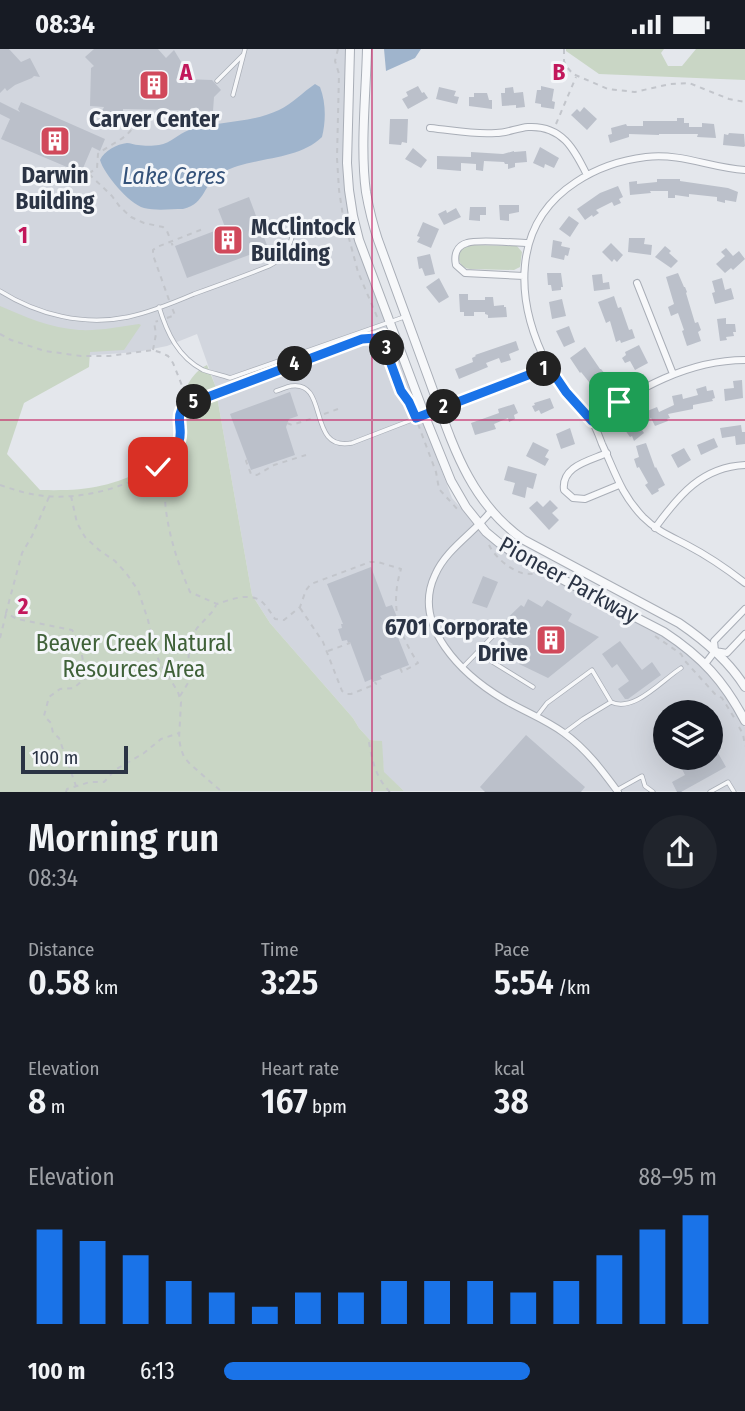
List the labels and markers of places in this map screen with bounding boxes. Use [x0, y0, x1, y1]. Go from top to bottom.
building icon: Carver Center [137, 68, 171, 102]
place label: Carver Center [89, 105, 220, 133]
building icon: Darwin Building [38, 124, 72, 158]
place label: Darwin Building [16, 161, 95, 215]
place label: McClintock Building [251, 213, 356, 267]
building icon: McClintock Building [211, 223, 245, 257]
pin: 3 [370, 331, 404, 365]
pin: 4 [278, 347, 312, 381]
pin: 1 [526, 351, 562, 387]
pin [589, 372, 649, 432]
pin: 5 [176, 385, 212, 419]
pin: 2 [426, 389, 462, 425]
pin [128, 437, 188, 497]
place label: 6701 Corporate Drive [385, 613, 528, 667]
building icon: 6701 Corporate Drive [534, 623, 568, 657]

